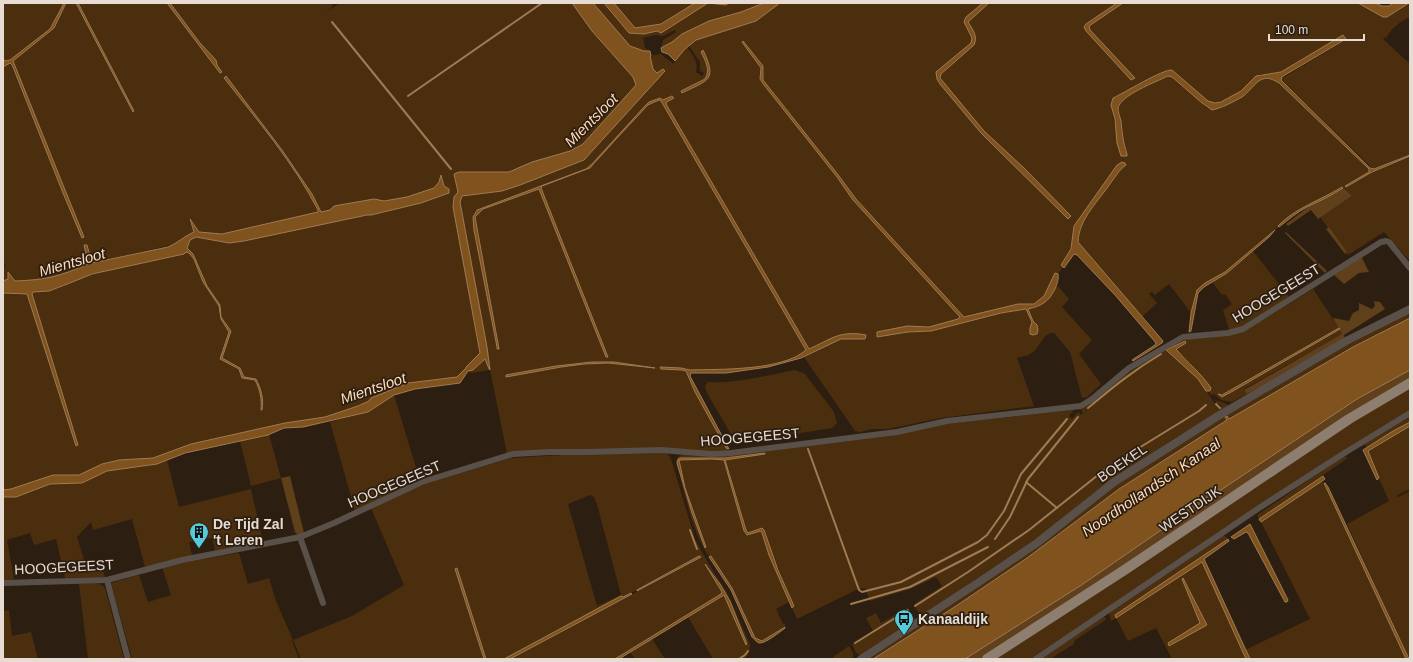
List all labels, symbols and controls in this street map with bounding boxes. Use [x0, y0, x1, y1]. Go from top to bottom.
scale bar [1269, 16, 1364, 42]
text: 100 m [1275, 23, 1308, 37]
water label: Mientsloot [561, 89, 622, 150]
water label: Mientsloot [37, 244, 108, 280]
street label: HOOGEGEEST [1229, 260, 1323, 326]
water label: Mientsloot [338, 369, 409, 407]
street label: HOOGEGEEST [700, 425, 801, 449]
water label: Noordhollandsch Kanaal [1078, 434, 1224, 540]
street label: BOEKEL [1094, 441, 1150, 485]
street label: HOOGEGEEST [345, 457, 443, 511]
street label: WESTDIJK [1156, 482, 1224, 535]
place label: De Tijd Zal 't Leren [213, 516, 284, 548]
building icon: De Tijd Zal 't Leren [188, 521, 210, 549]
street label: HOOGEGEEST [14, 556, 115, 578]
bus stop icon: Kanaaldijk [893, 608, 915, 636]
place label: Kanaaldijk [918, 611, 988, 627]

